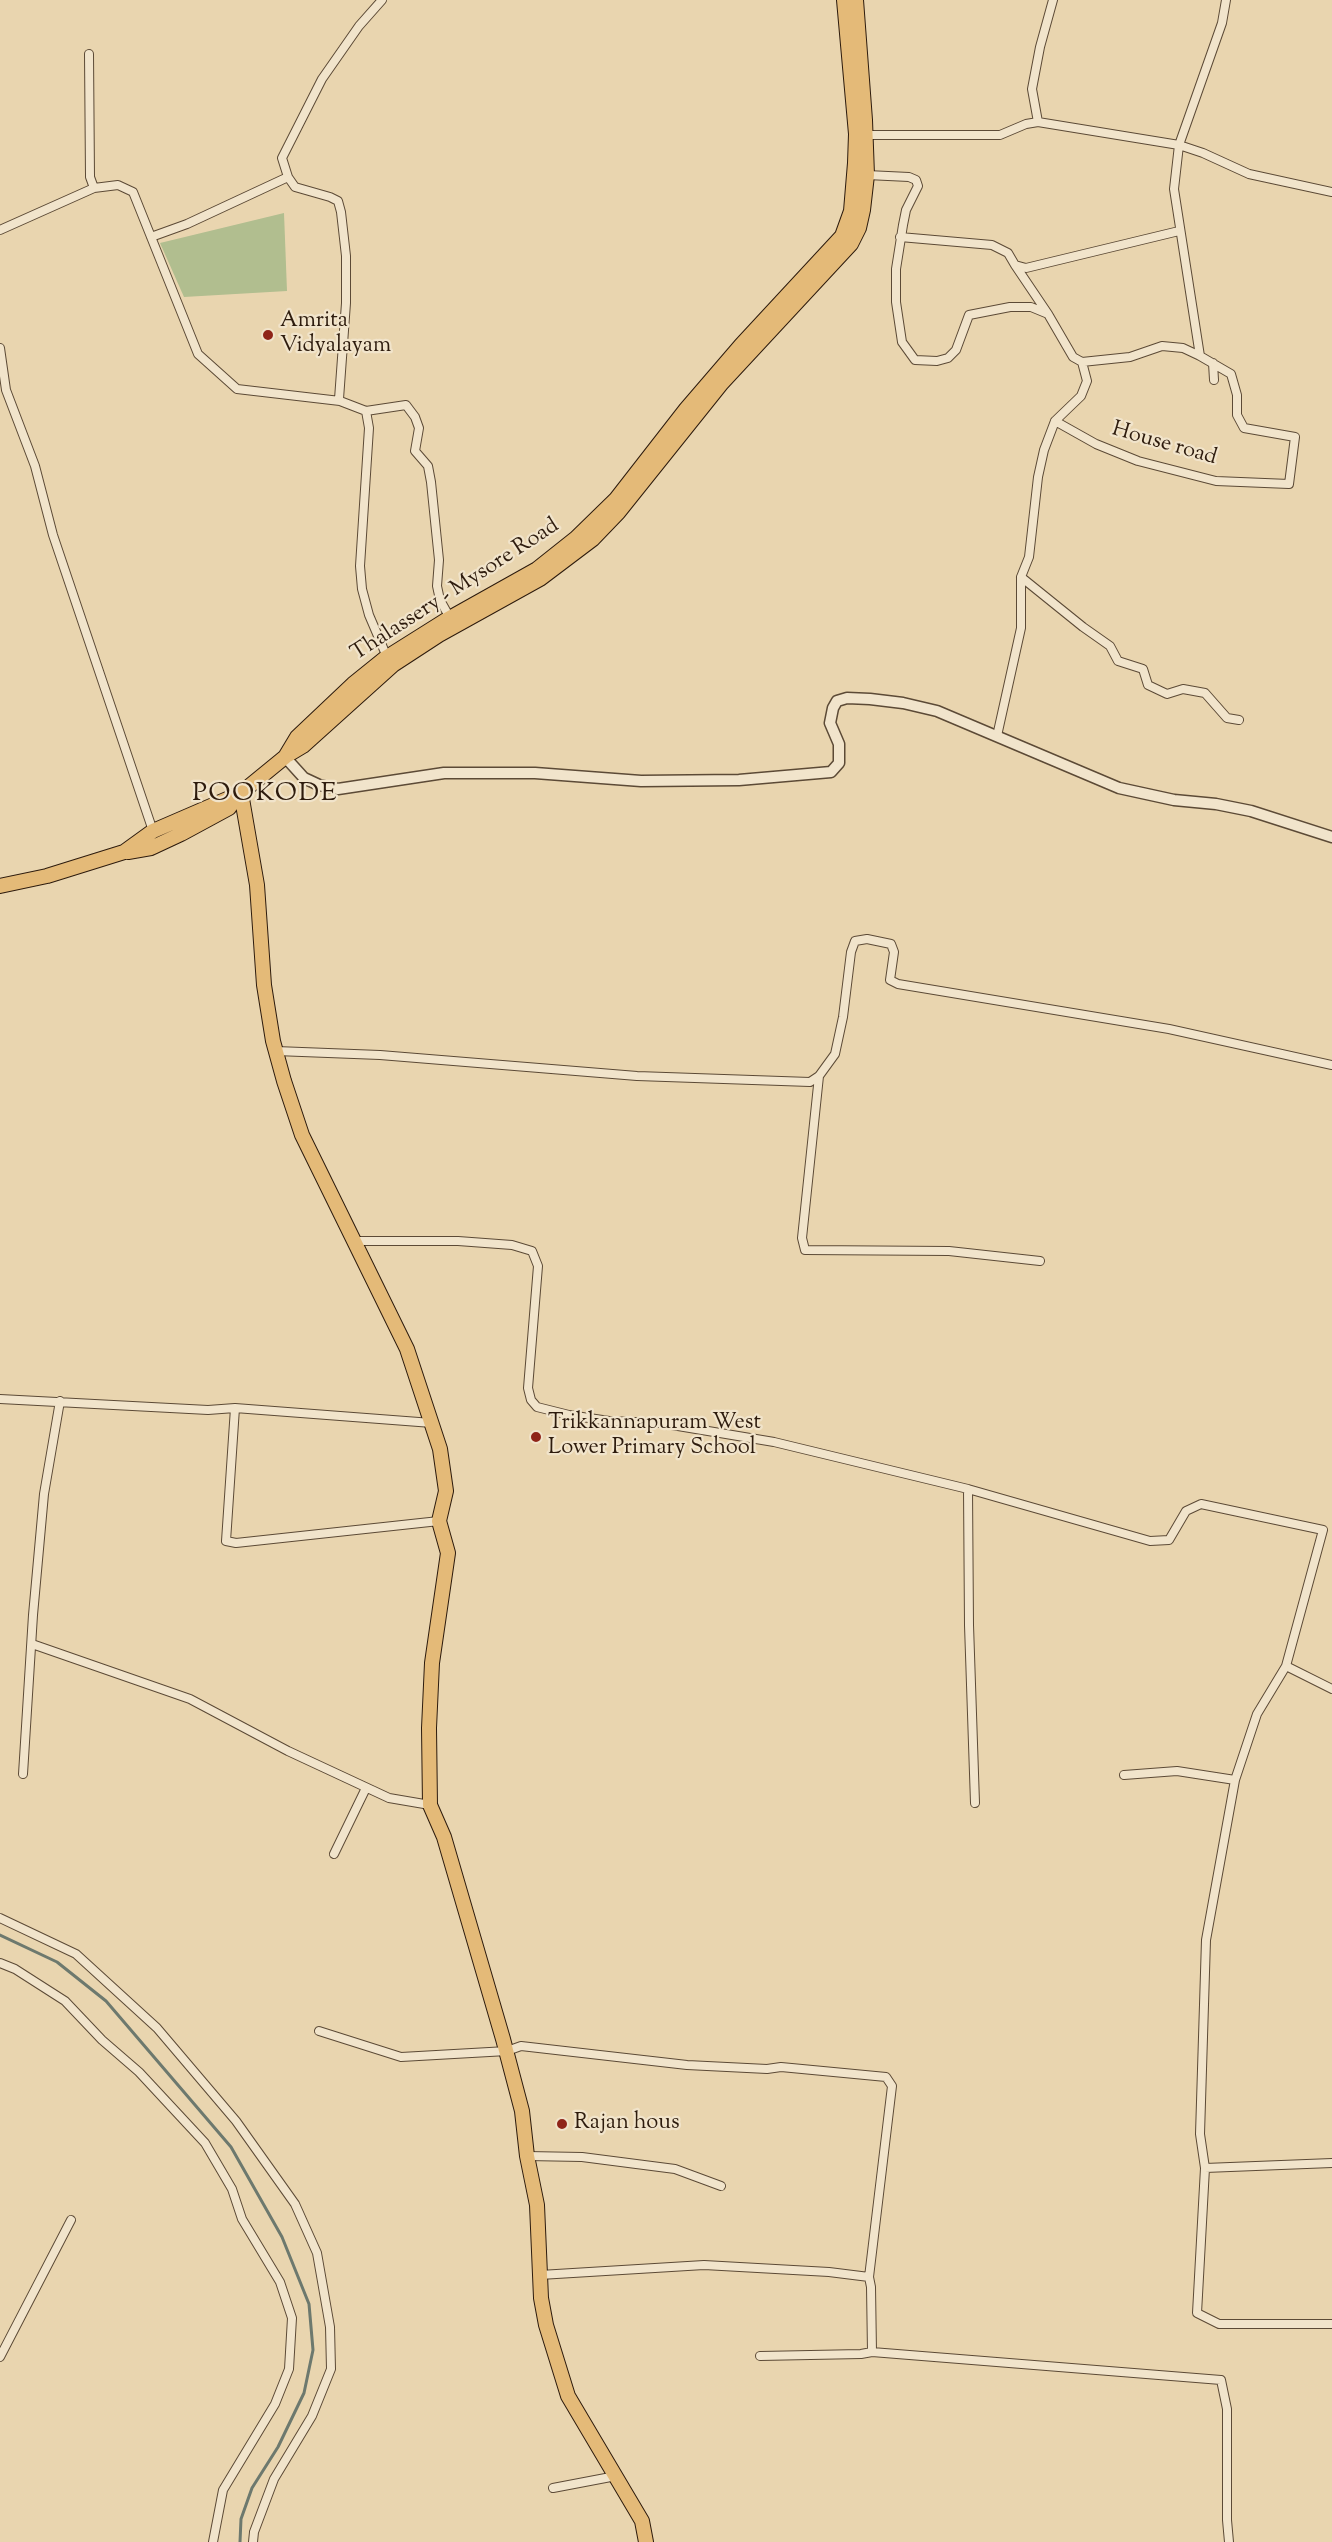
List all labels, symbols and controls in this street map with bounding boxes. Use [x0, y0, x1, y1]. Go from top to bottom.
place label: Amrita Vidyalayam [280, 309, 391, 360]
marker: Amrita Vidyalayam [261, 328, 275, 342]
street label: House road [1108, 417, 1220, 473]
street label: Thalassery - Mysore Road [347, 514, 565, 668]
district label: POOKODE [192, 780, 338, 812]
place label: Trikkannapuram West Lower Primary School [548, 1411, 761, 1462]
marker: Trikkannapuram West Lower Primary School [529, 1430, 543, 1444]
place label: Rajan hous [574, 2111, 680, 2137]
marker: Rajan hous [555, 2117, 569, 2131]

